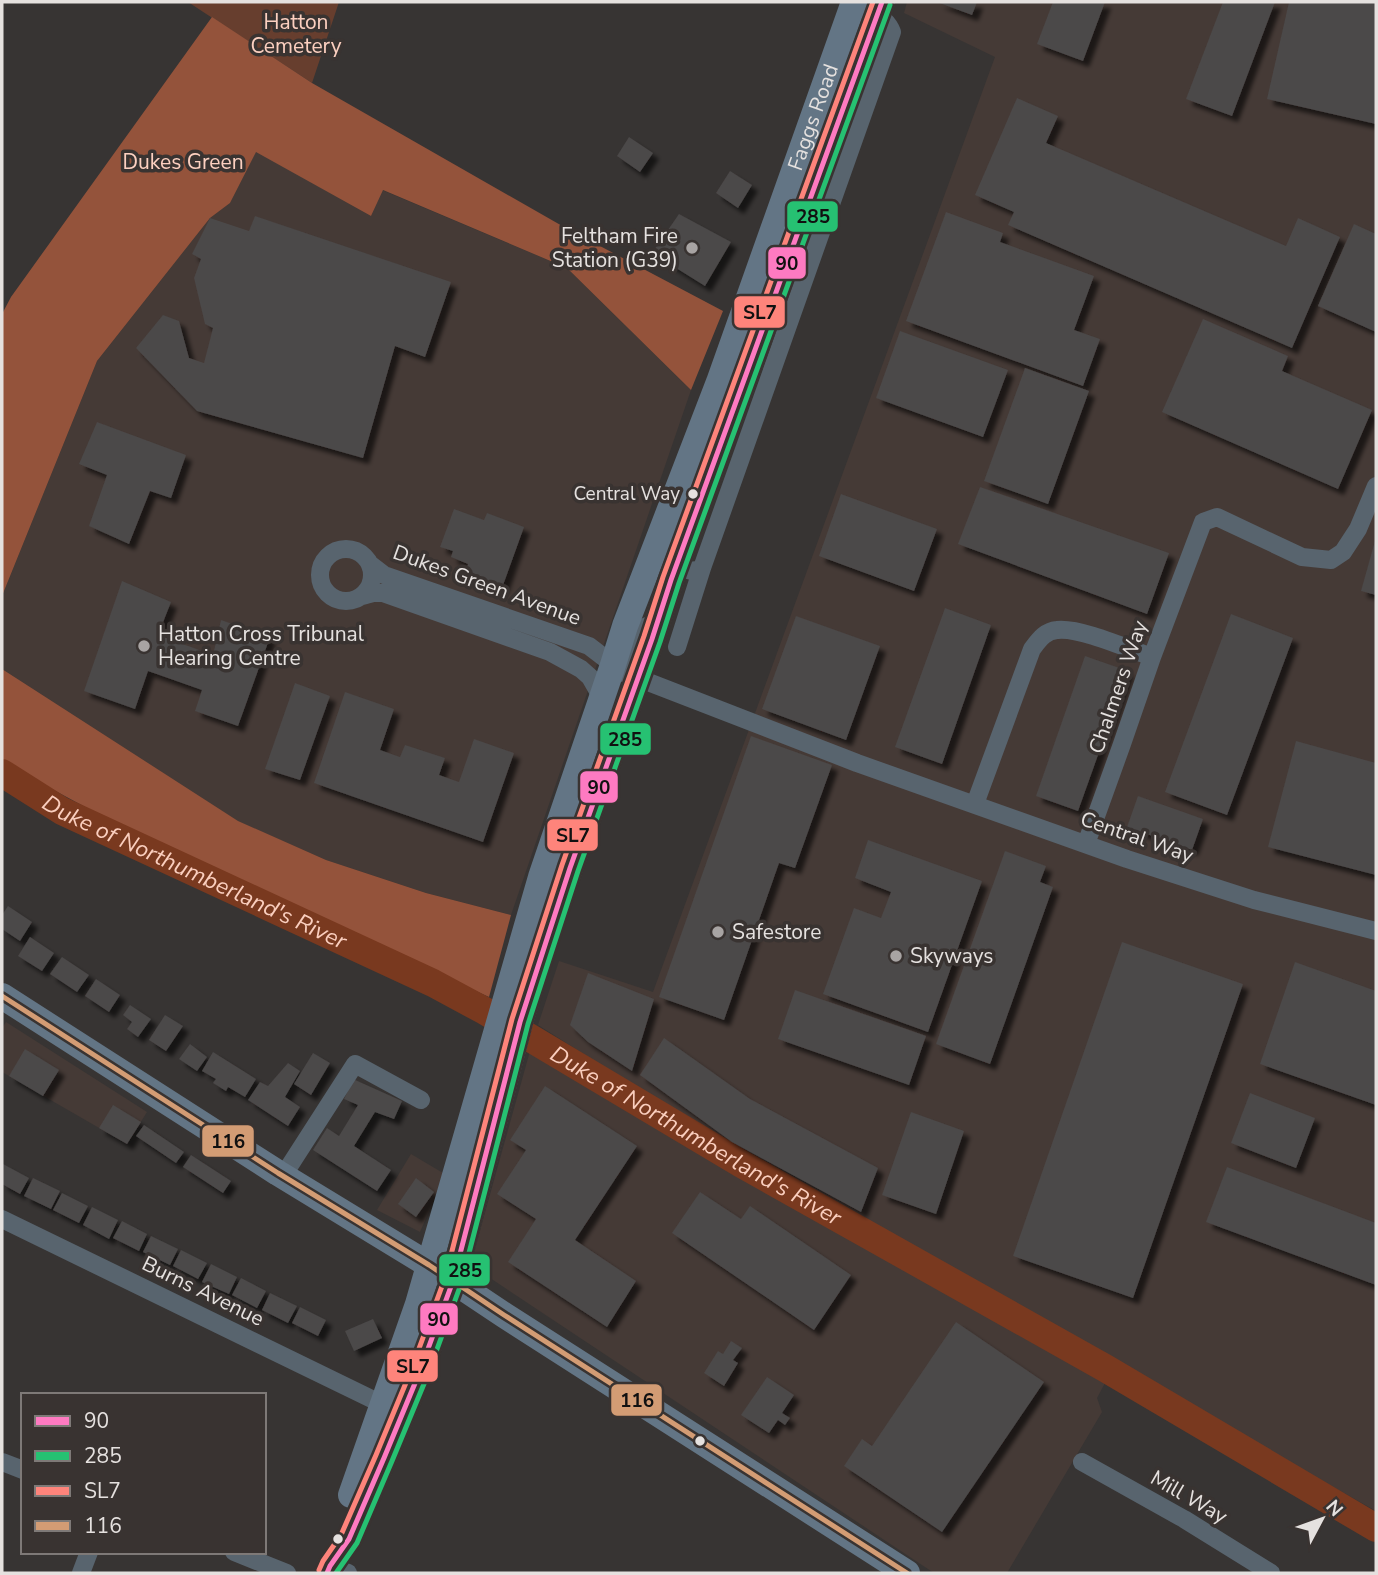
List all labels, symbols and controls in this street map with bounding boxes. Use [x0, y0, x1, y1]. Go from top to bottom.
park label: Hatton Cemetery [250, 8, 342, 60]
street label: Faggs Road [781, 60, 845, 174]
park label: Dukes Green [122, 148, 244, 176]
line badge: 285 [786, 200, 839, 233]
text: 285 [796, 204, 830, 230]
place label: Feltham Fire Station (G39) [552, 222, 678, 274]
marker: Feltham Fire Station (G39) [684, 240, 700, 256]
line badge: 90 [767, 246, 807, 280]
text: 90 [776, 251, 798, 277]
line badge: SL7 [733, 295, 786, 329]
text: SL7 [743, 300, 777, 326]
place label: Central Way [573, 481, 680, 507]
marker: Central Way [686, 487, 700, 501]
street label: Dukes Green Avenue [389, 538, 585, 632]
street label: Chalmers Way [1082, 616, 1154, 757]
place label: Hatton Cross Tribunal Hearing Centre [158, 620, 365, 672]
marker: Hatton Cross Tribunal Hearing Centre [136, 638, 152, 654]
line badge: 285 [599, 722, 652, 756]
text: 285 [608, 727, 642, 753]
line badge: 90 [579, 770, 619, 804]
text: 90 [588, 775, 610, 801]
water label: Duke of Northumberland's River [37, 787, 352, 957]
street label: Central Way [1077, 805, 1197, 869]
line badge: SL7 [546, 818, 599, 852]
text: SL7 [556, 823, 590, 849]
place label: Safestore [732, 918, 821, 946]
marker: Safestore [710, 924, 726, 940]
place label: Skyways [910, 942, 993, 970]
marker: Skyways [888, 948, 904, 964]
water label: Duke of Northumberland's River [545, 1038, 848, 1233]
line badge: 116 [201, 1124, 255, 1158]
text: 116 [211, 1129, 245, 1155]
street label: Burns Avenue [137, 1249, 269, 1333]
line badge: 285 [438, 1253, 491, 1287]
text: 285 [448, 1258, 482, 1284]
line badge: 90 [419, 1302, 459, 1336]
text: 90 [428, 1307, 450, 1333]
line badge: SL7 [386, 1349, 439, 1383]
text: SL7 [396, 1354, 430, 1380]
line badge: 116 [610, 1383, 663, 1417]
text: 116 [620, 1388, 654, 1414]
legend [21, 1393, 266, 1554]
text: 90 [84, 1407, 109, 1435]
unlabelled marker [693, 1434, 707, 1448]
text: 285 [84, 1442, 122, 1470]
street label: Mill Way [1145, 1464, 1233, 1530]
text: SL7 [84, 1477, 121, 1505]
north arrow [1287, 1484, 1357, 1554]
text: N [1320, 1495, 1349, 1522]
text: 116 [84, 1512, 122, 1540]
unlabelled marker [331, 1532, 345, 1546]

